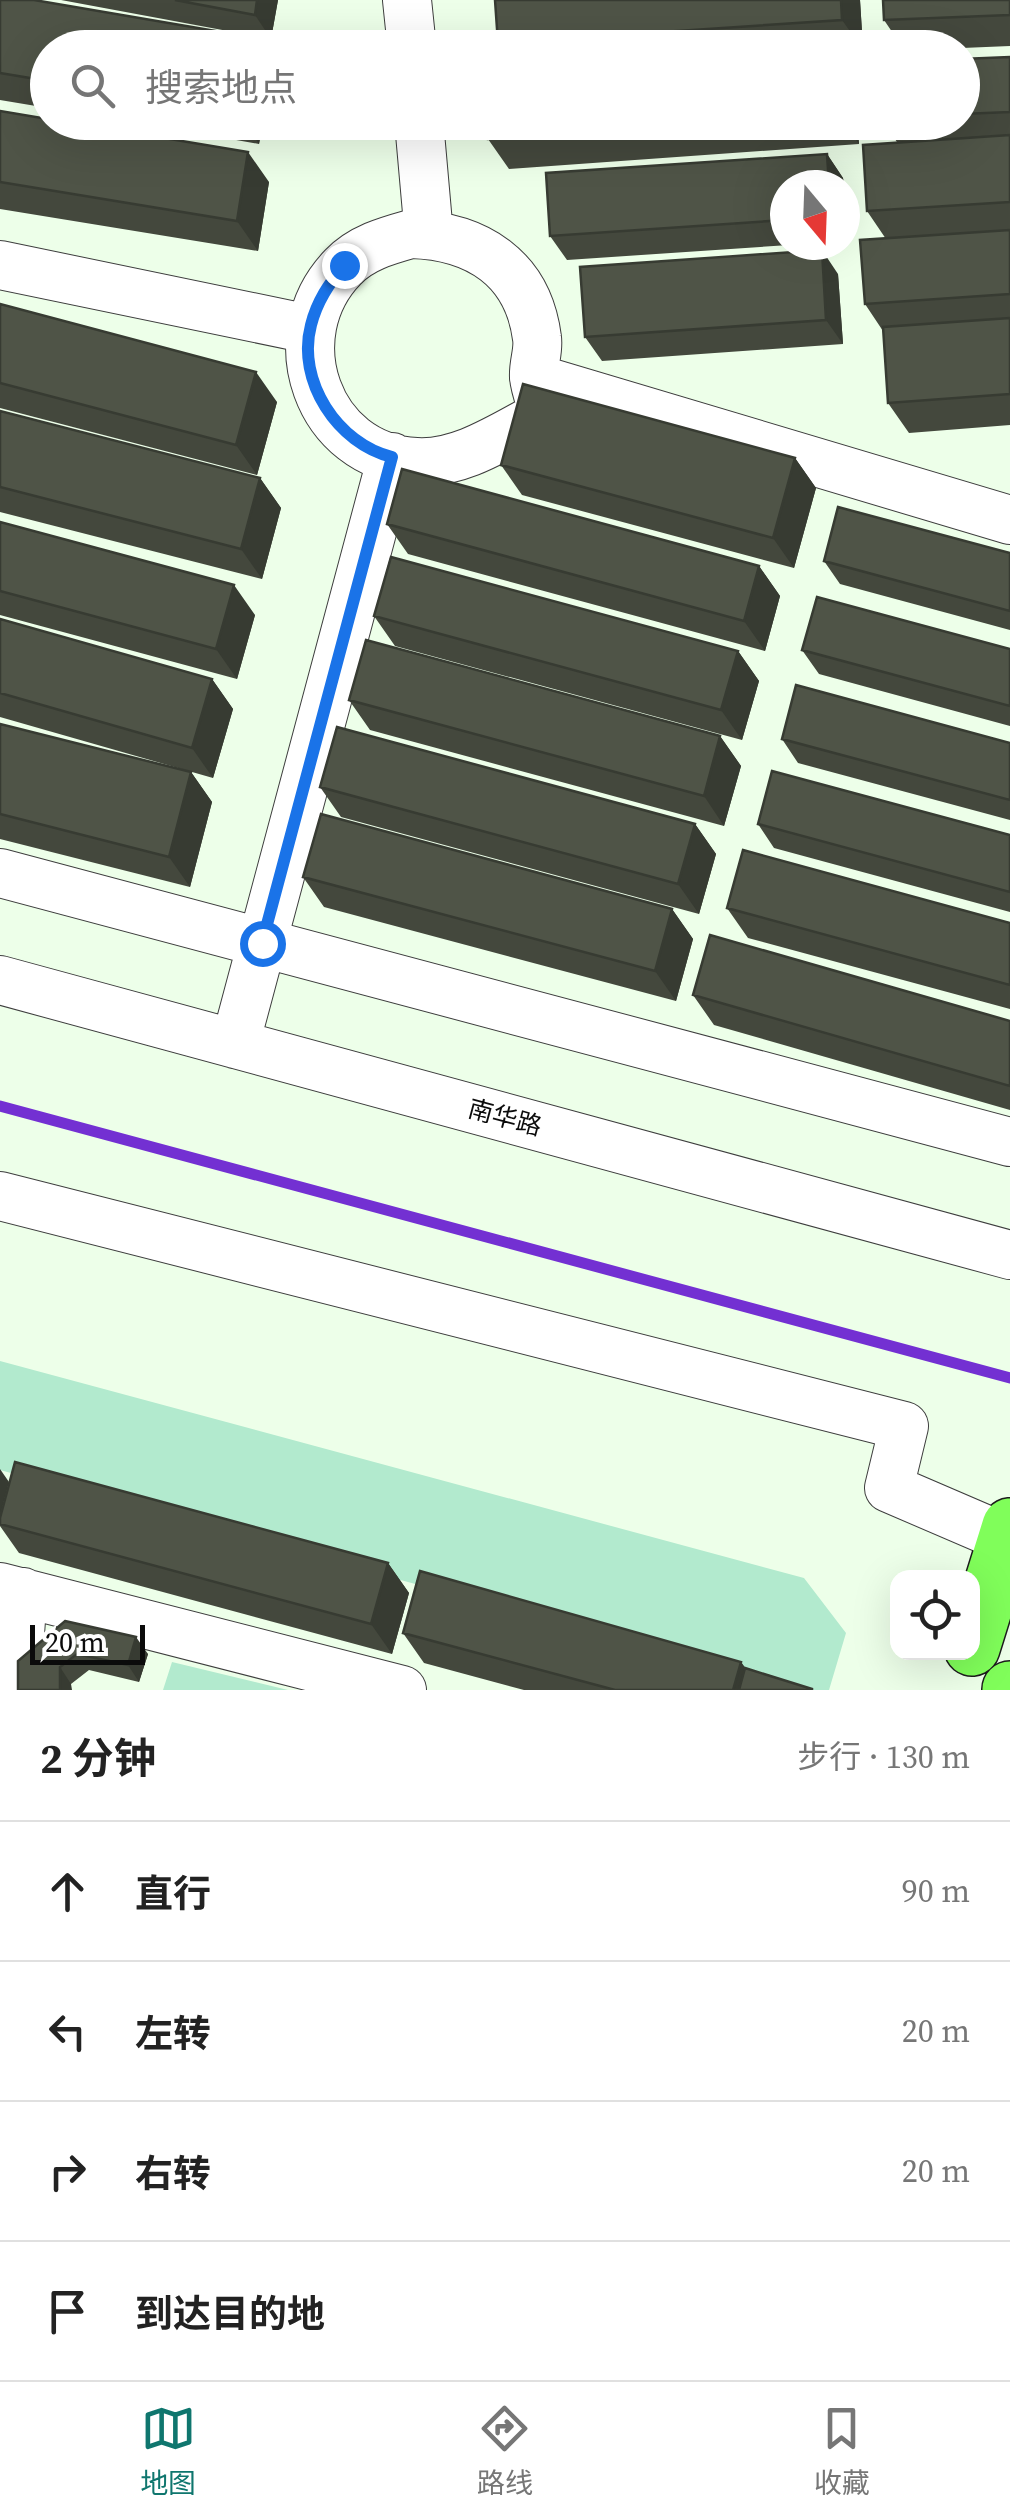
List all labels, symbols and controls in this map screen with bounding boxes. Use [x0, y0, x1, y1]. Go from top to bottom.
search box [30, 30, 980, 140]
icon: search [65, 58, 120, 113]
text: 搜索地点 [145, 62, 297, 114]
north arrow [770, 170, 860, 260]
route end [322, 243, 368, 289]
route start [240, 921, 286, 967]
street label: 南华路 [464, 1091, 546, 1143]
map controls [890, 1570, 980, 1660]
button: locate [890, 1570, 980, 1660]
scale bar [30, 1620, 145, 1664]
text: 20 m [45, 1623, 105, 1661]
text: 2 分钟 [40, 1729, 156, 1787]
text: 步行 · 130 m [797, 1735, 970, 1779]
icon: ahead [40, 1864, 95, 1919]
text: 直行 [135, 1868, 211, 1920]
text: 90 m [902, 1869, 970, 1913]
icon: left [40, 2004, 95, 2059]
text: 左转 [135, 2008, 211, 2060]
text: 20 m [902, 2009, 970, 2053]
icon: right [40, 2144, 95, 2199]
text: 右转 [135, 2148, 211, 2200]
text: 20 m [902, 2149, 970, 2193]
icon: arrive [40, 2284, 95, 2339]
text: 到达目的地 [135, 2288, 325, 2340]
tab: 地图 [140, 2401, 196, 2502]
tab: 路线 [477, 2401, 533, 2502]
tab: 收藏 [814, 2401, 870, 2502]

